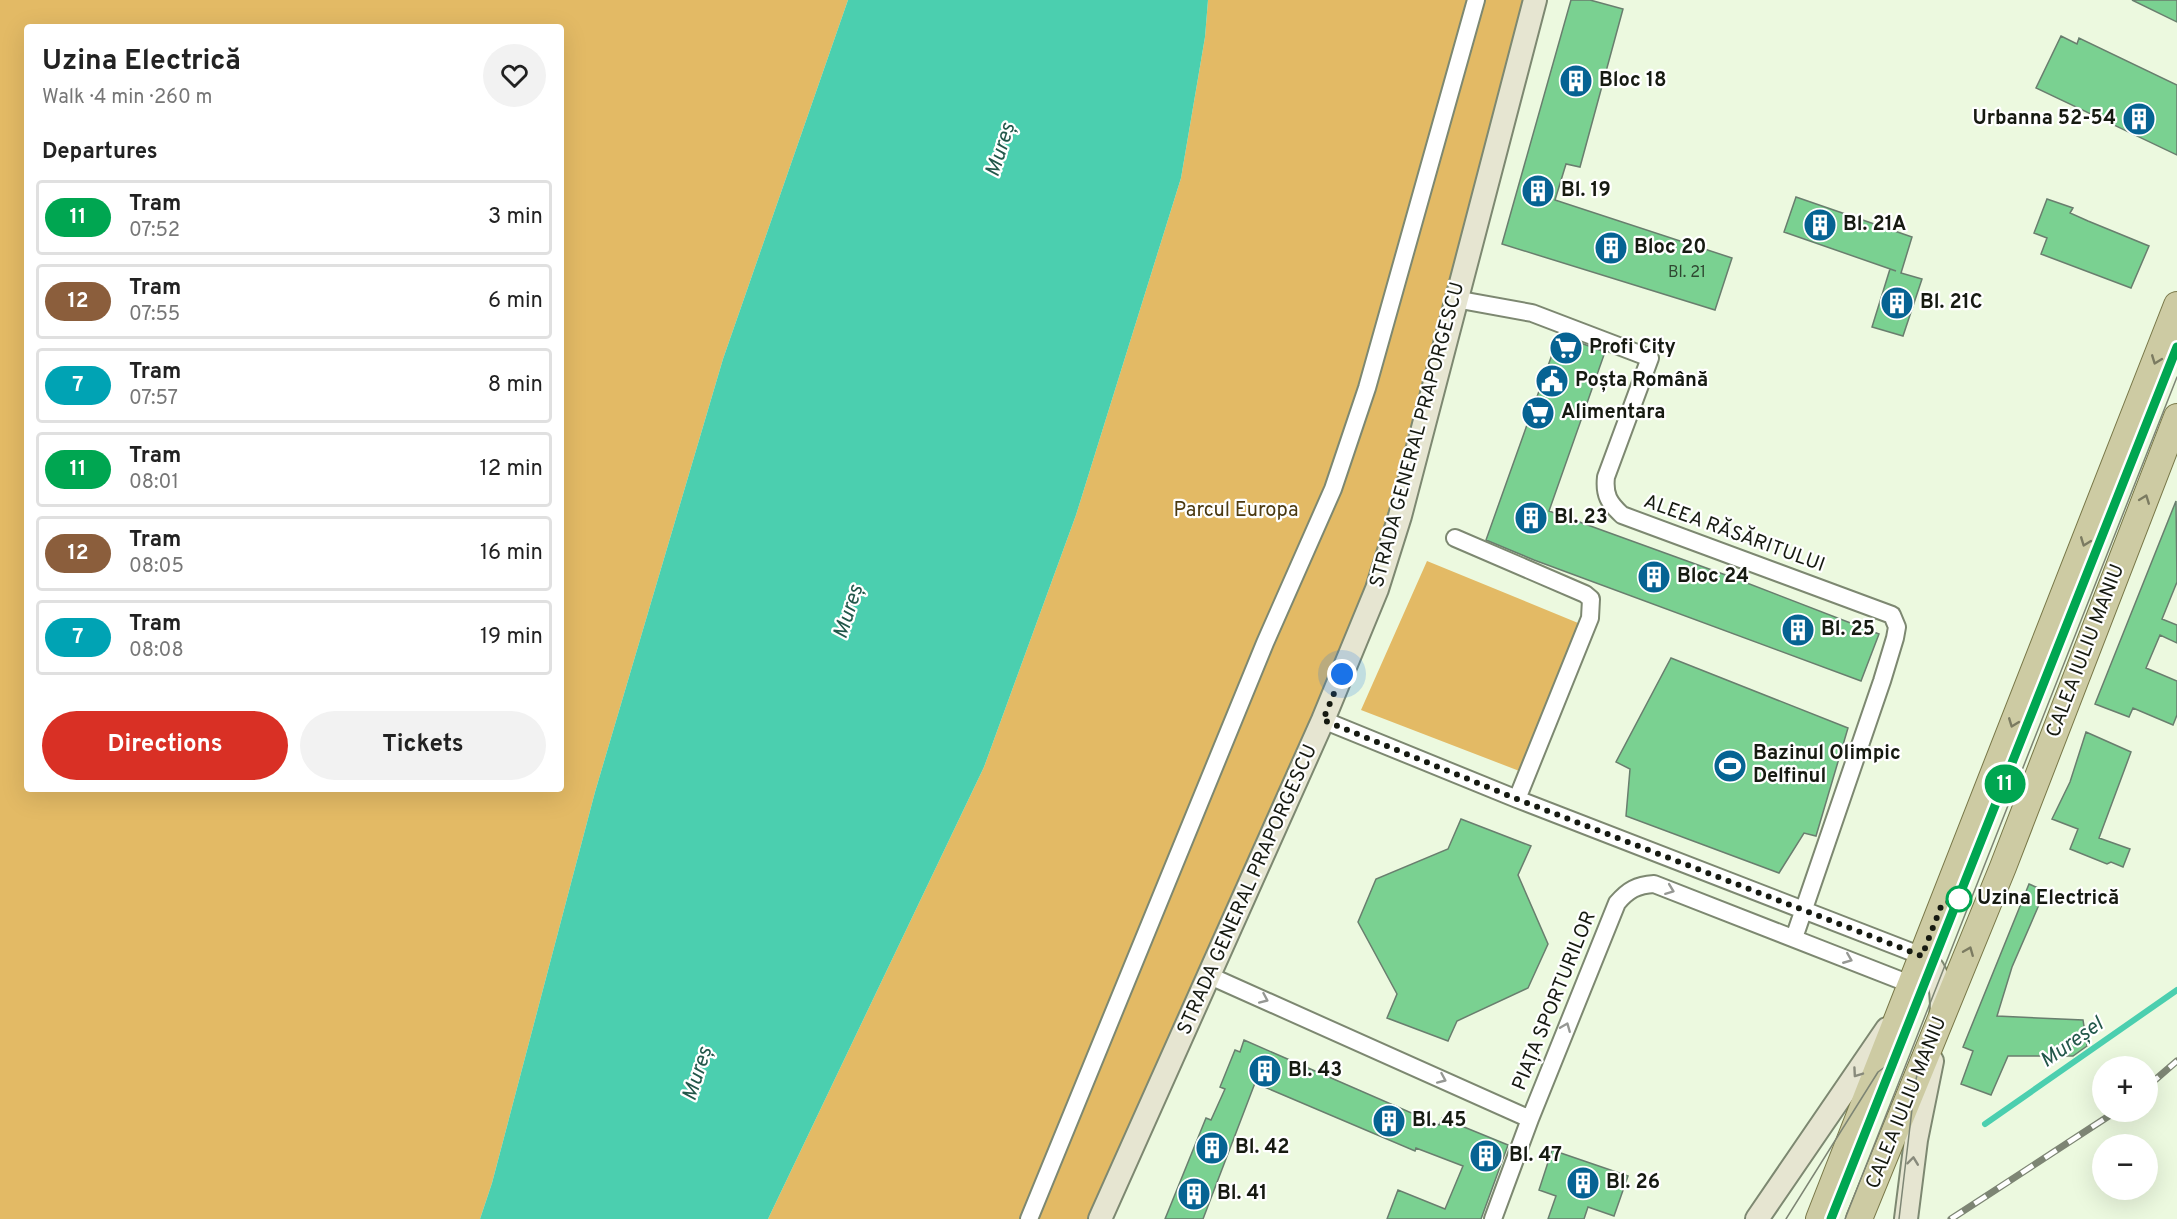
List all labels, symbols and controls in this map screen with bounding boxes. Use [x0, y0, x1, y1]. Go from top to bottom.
text: Uzina Electrică [42, 44, 241, 80]
button: heart [483, 44, 546, 107]
building icon: Bloc 18 [1558, 63, 1594, 99]
place label: Bloc 18 [1599, 68, 1666, 94]
text: Walk · 4 min · 260 m [42, 85, 213, 111]
building icon: Urbanna 52-54 [2121, 101, 2157, 137]
place label: Urbanna 52-54 [1972, 106, 2116, 132]
water label: Mureș [980, 119, 1023, 180]
text: Departures [42, 139, 158, 166]
building icon: Bl. 19 [1520, 173, 1556, 209]
place label: Bl. 19 [1561, 178, 1611, 204]
text: Tram [129, 191, 181, 218]
text: 11 [70, 204, 86, 231]
text: 3 min [488, 204, 543, 231]
building icon: Bl. 21A [1802, 207, 1838, 243]
place label: Bl. 21A [1843, 212, 1906, 238]
text: 07:52 [129, 218, 180, 244]
building icon: Bloc 20 [1593, 230, 1629, 266]
place label: Bloc 20 [1634, 235, 1706, 261]
house number: Bl. 21 [1668, 263, 1706, 283]
text: Tram [129, 275, 181, 302]
street label: STRADA GENERAL PRAPORGESCU [1365, 279, 1471, 591]
building icon: Bl. 21C [1879, 285, 1915, 321]
text: 12 [67, 288, 89, 315]
text: 6 min [488, 288, 543, 315]
place label: Bl. 21C [1920, 290, 1982, 316]
text: 07:55 [129, 302, 180, 328]
supermarket icon: Profi City [1548, 330, 1584, 366]
place label: Profi City [1589, 335, 1676, 361]
one-way arrow [2151, 354, 2163, 365]
text: Tram [129, 359, 181, 386]
public building icon: Poșta Română [1534, 363, 1570, 399]
place label: Poșta Română [1575, 368, 1708, 394]
text: 7 [72, 372, 84, 399]
text: 8 min [488, 372, 543, 399]
text: 07:57 [129, 386, 178, 412]
supermarket icon: Alimentara [1520, 395, 1556, 431]
place label: Alimentara [1561, 400, 1665, 426]
text: Tram [129, 443, 181, 470]
text: 11 [70, 456, 86, 483]
text: 12 min [480, 456, 543, 483]
text: 08:01 [129, 470, 179, 496]
street label: ALEEA RĂSĂRITULUI [1640, 487, 1829, 579]
one-way arrow [2138, 494, 2151, 504]
park label: Parcul Europa [1173, 498, 1299, 524]
building icon: Bl. 23 [1513, 500, 1549, 536]
place label: Bl. 23 [1554, 505, 1608, 531]
text: Tram [129, 527, 181, 554]
one-way arrow [2079, 536, 2092, 546]
text: 12 [67, 540, 89, 567]
text: 16 min [480, 540, 543, 567]
text: 08:05 [129, 554, 184, 580]
building icon: Bloc 24 [1636, 559, 1672, 595]
street label: CALEA IULIU MANIU [2041, 561, 2131, 741]
place label: Bloc 24 [1677, 564, 1749, 590]
water label: Mureș [828, 581, 871, 642]
text: Tram [129, 611, 181, 638]
building icon: Bl. 25 [1780, 612, 1816, 648]
place label: Bl. 25 [1821, 617, 1875, 643]
text: 7 [72, 624, 84, 651]
text: 19 min [480, 624, 543, 651]
text: 08:08 [129, 638, 184, 664]
your location [1327, 659, 1357, 689]
button: Directions [42, 711, 288, 780]
button: Tickets [300, 711, 546, 780]
one-way arrow [2008, 717, 2021, 728]
street label: STRADA GENERAL PRAPORGESCU [1172, 741, 1324, 1039]
place label: Bazinul Olimpic Delfinul [1753, 741, 1901, 790]
sports icon: Bazinul Olimpic Delfinul [1712, 748, 1748, 784]
line badge: 11 [1978, 764, 2032, 804]
text: 11 [1997, 771, 2013, 798]
one-way arrow [1664, 883, 1675, 896]
marker: Uzina Electrică [1946, 886, 1972, 912]
place label: Uzina Electrică [1977, 886, 2119, 912]
street label: PIAȚA SPORTURILOR [1507, 907, 1603, 1095]
one-way arrow [1962, 946, 1974, 957]
one-way arrow [1842, 952, 1853, 964]
one-way arrow [1257, 992, 1268, 1004]
water label: Mureșel [2035, 1011, 2110, 1074]
street label: CALEA IULIU MANIU [1861, 1013, 1953, 1193]
one-way arrow [1559, 1022, 1571, 1033]
water label: Mureș [677, 1043, 720, 1104]
building icon: Bl. 43 [1247, 1053, 1283, 1089]
map controls [2092, 1056, 2158, 1200]
button: + [2092, 1056, 2158, 1122]
place label: Bl. 43 [1288, 1058, 1342, 1084]
one-way arrow [1853, 1066, 1864, 1077]
one-way arrow [1435, 1072, 1446, 1084]
building icon: Bl. 45 [1371, 1103, 1407, 1139]
place label: Bl. 45 [1412, 1108, 1467, 1134]
building icon: Bl. 42 [1194, 1130, 1230, 1166]
button: − [2092, 1134, 2158, 1200]
place label: Bl. 42 [1235, 1135, 1290, 1161]
building icon: Bl. 47 [1468, 1138, 1504, 1174]
place label: Bl. 47 [1509, 1143, 1562, 1169]
one-way arrow [1906, 1156, 1919, 1165]
building icon: Bl. 26 [1565, 1165, 1601, 1201]
place label: Bl. 26 [1606, 1170, 1660, 1196]
building icon: Bl. 41 [1176, 1176, 1212, 1212]
place label: Bl. 41 [1217, 1181, 1267, 1207]

